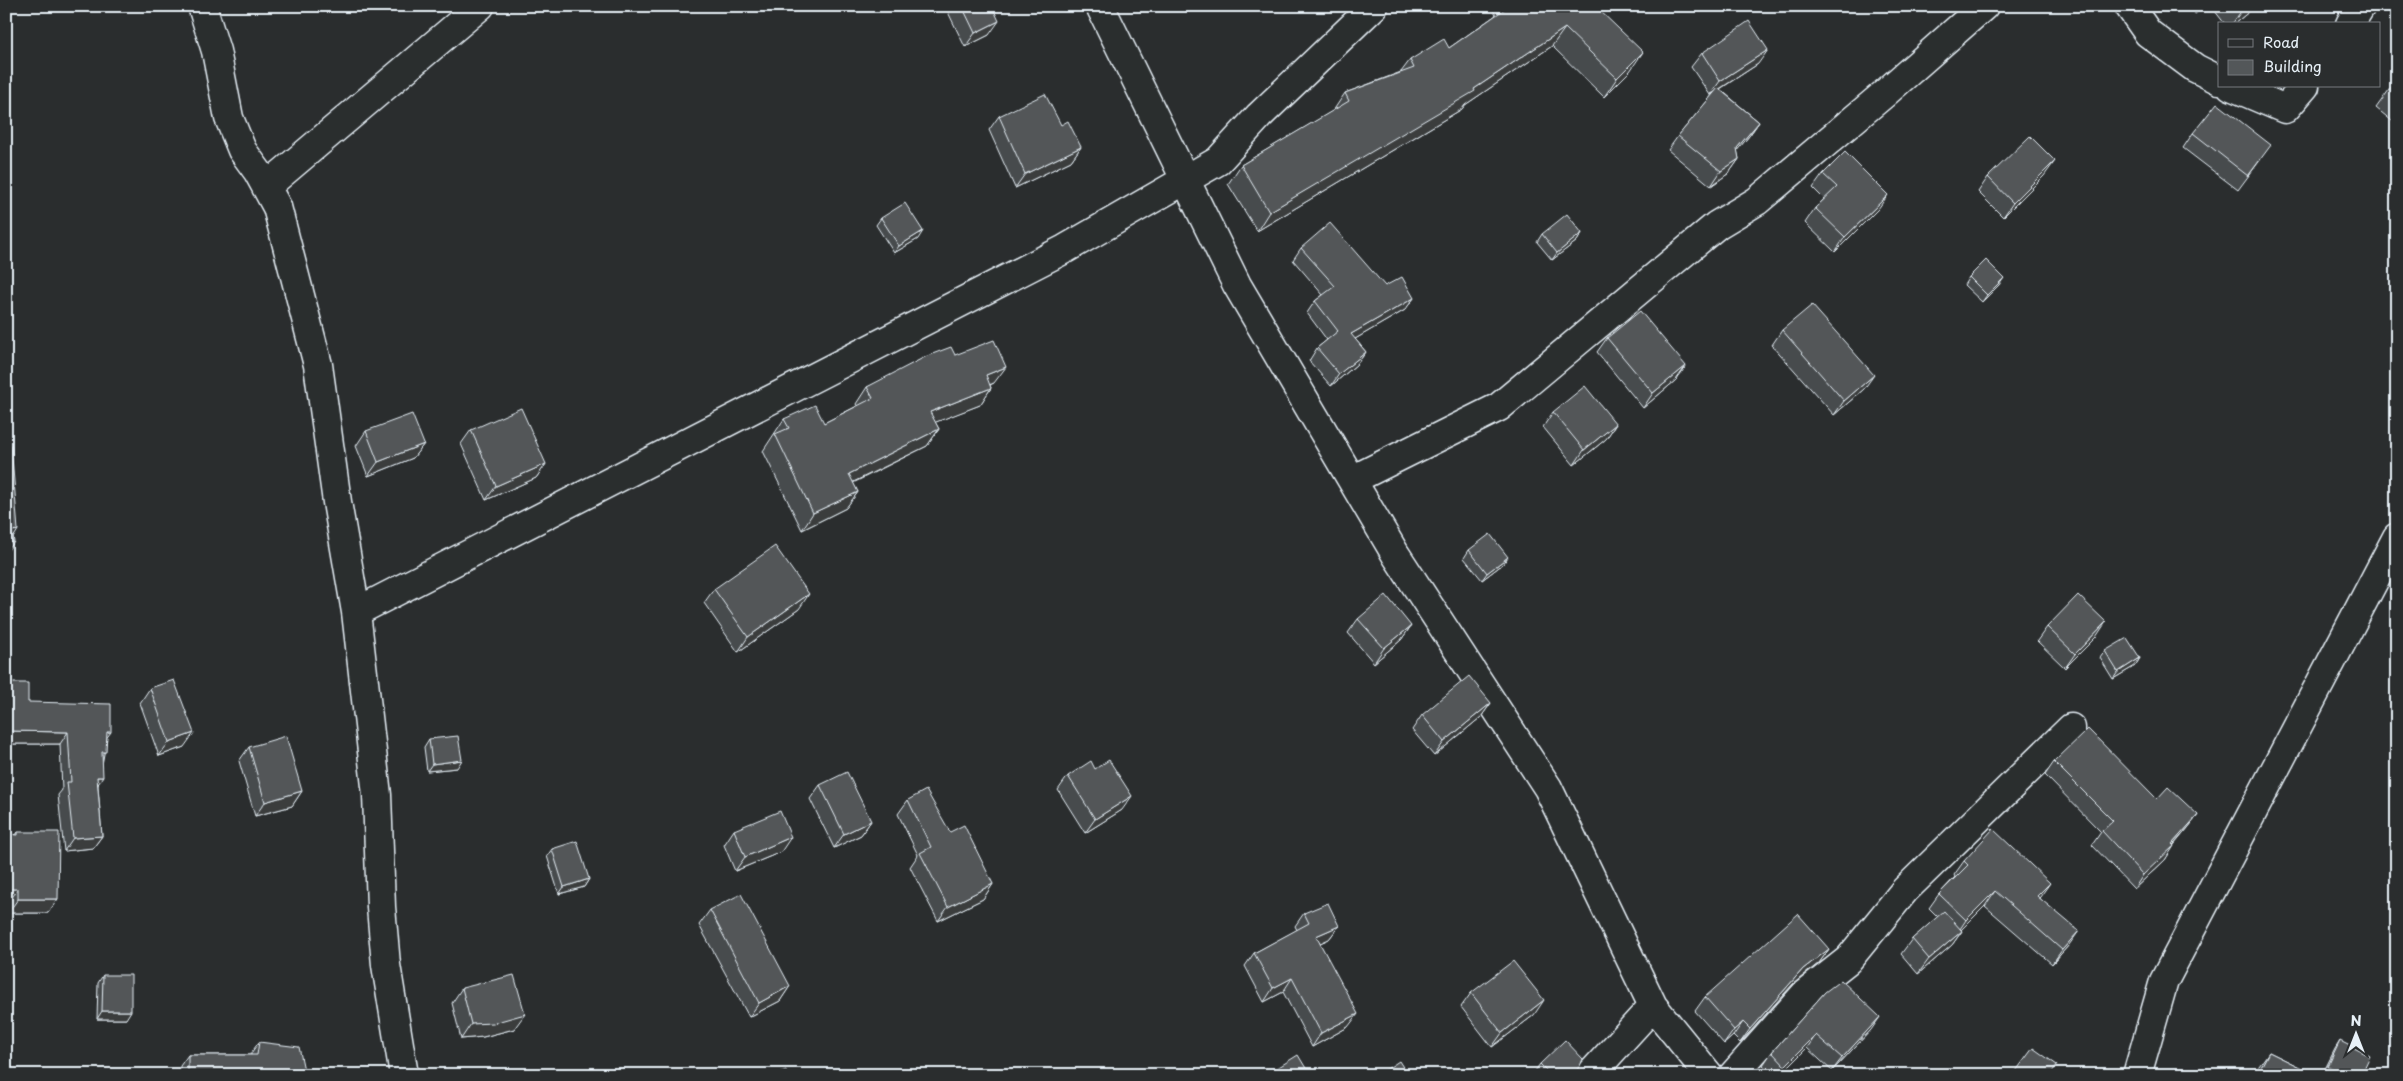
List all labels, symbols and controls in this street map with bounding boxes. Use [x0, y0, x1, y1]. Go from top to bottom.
legend [2218, 22, 2380, 88]
text: Road [2263, 30, 2299, 53]
text: Building [2263, 54, 2322, 77]
north arrow [2330, 1008, 2380, 1058]
text: N [2350, 1010, 2362, 1031]

